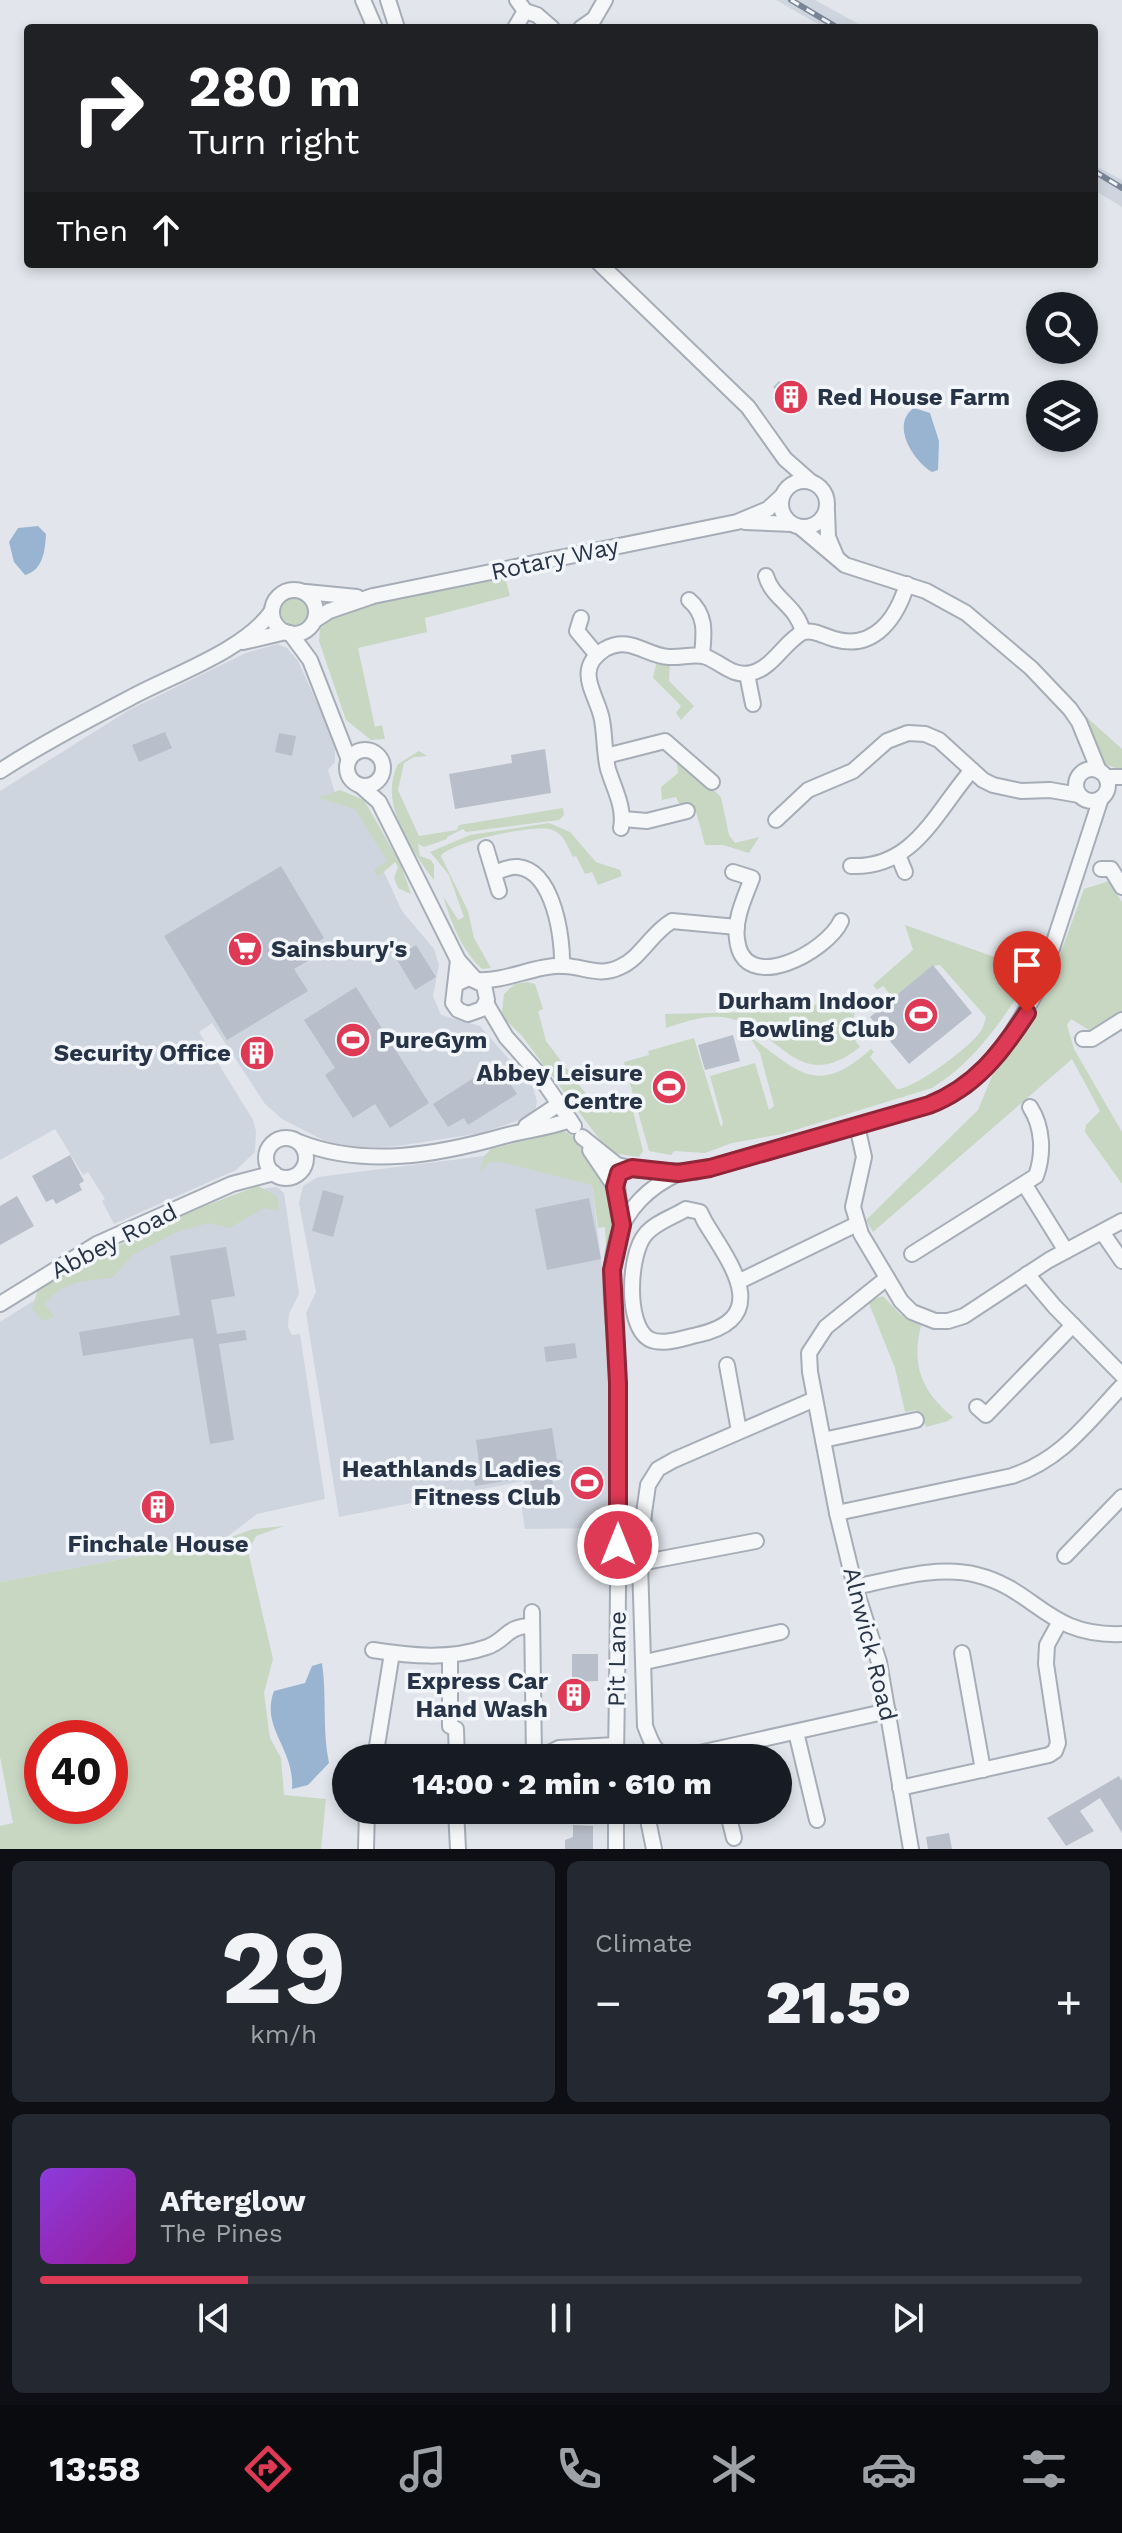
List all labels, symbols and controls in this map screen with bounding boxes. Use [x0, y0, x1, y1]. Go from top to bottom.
text: 280 m [188, 54, 361, 120]
icon: right [56, 56, 160, 160]
text: Turn right [188, 121, 359, 163]
icon: ahead [144, 208, 188, 252]
text: Then [56, 213, 128, 248]
map controls [1026, 292, 1098, 452]
button: search [1026, 292, 1098, 364]
building icon: Red House Farm [772, 378, 810, 416]
button: layers [1026, 380, 1098, 452]
place label: Red House Farm [817, 383, 1010, 411]
street label: Rotary Way [489, 532, 622, 586]
supermarket icon: Sainsbury's [226, 930, 264, 968]
pin [993, 931, 1061, 1013]
place label: Sainsbury's [271, 935, 408, 963]
icon: arrive [1005, 943, 1049, 987]
place label: Durham Indoor Bowling Club [718, 987, 896, 1043]
sports icon: Durham Indoor Bowling Club [902, 996, 940, 1034]
sports icon: PureGym [334, 1021, 372, 1059]
place label: PureGym [379, 1026, 487, 1054]
building icon: Security Office [238, 1034, 276, 1072]
place label: Security Office [54, 1039, 231, 1067]
place label: Abbey Leisure Centre [476, 1059, 643, 1115]
sports icon: Abbey Leisure Centre [650, 1068, 688, 1106]
street label: Abbey Road [46, 1197, 182, 1285]
place label: Heathlands Ladies Fitness Club [342, 1455, 561, 1511]
sports icon: Heathlands Ladies Fitness Club [568, 1464, 606, 1502]
building icon: Finchale House [139, 1488, 177, 1526]
position arrow [576, 1503, 660, 1587]
place label: Finchale House [67, 1530, 249, 1558]
street label: Alnwick Road [837, 1564, 903, 1724]
street label: Pit Lane [602, 1611, 632, 1707]
place label: Express Car Hand Wash [407, 1667, 549, 1723]
building icon: Express Car Hand Wash [555, 1676, 593, 1714]
speed limit sign: 40 [24, 1720, 128, 1824]
text: 14:00 · 2 min · 610 m [412, 1766, 712, 1801]
text: 29 [220, 1906, 347, 2028]
text: Climate [595, 1928, 693, 1958]
text: 21.5° [765, 1967, 912, 2038]
text: − [595, 1977, 622, 2029]
text: + [1055, 1977, 1082, 2029]
text: km/h [250, 2019, 317, 2049]
text: Afterglow [160, 2183, 306, 2218]
text: The Pines [160, 2218, 283, 2248]
icon: previous [192, 2296, 236, 2340]
icon: pause [539, 2296, 583, 2340]
icon: next [886, 2296, 930, 2340]
icon: directions [240, 2441, 296, 2497]
icon: music [395, 2441, 451, 2497]
icon: phone [551, 2441, 607, 2497]
icon: climate [706, 2441, 762, 2497]
icon: car [861, 2441, 917, 2497]
icon: filters [1016, 2441, 1072, 2497]
text: 13:58 [50, 2448, 141, 2490]

